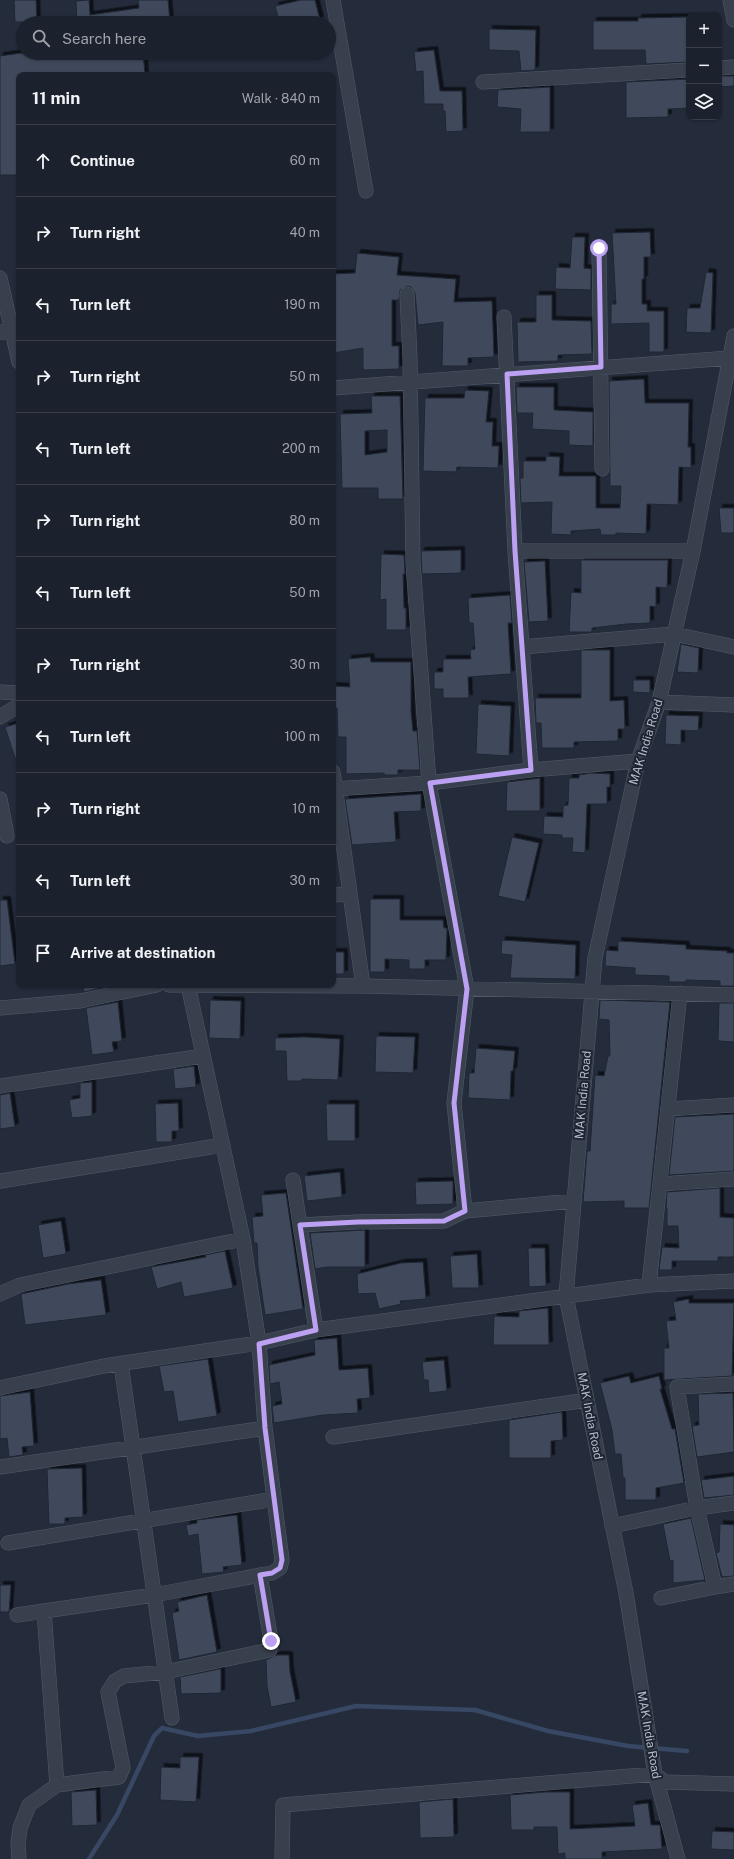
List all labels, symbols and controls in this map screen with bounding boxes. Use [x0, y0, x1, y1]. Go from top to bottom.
map controls [686, 12, 722, 120]
button: + [686, 12, 722, 48]
search box [16, 16, 336, 60]
icon: search [30, 27, 52, 49]
text: Search here [62, 30, 146, 47]
button: − [686, 48, 722, 84]
button: layers [686, 84, 722, 120]
text: 11 min [32, 88, 80, 108]
text: Walk · 840 m [242, 91, 320, 106]
icon: ahead [32, 150, 54, 172]
text: Continue [70, 152, 135, 169]
text: 60 m [290, 153, 320, 168]
icon: right [32, 222, 54, 244]
text: Turn right [70, 224, 140, 241]
text: 40 m [289, 225, 320, 240]
route start [590, 239, 608, 257]
icon: left [32, 294, 54, 316]
text: Turn left [70, 296, 131, 313]
text: 190 m [284, 297, 320, 312]
icon: right [32, 366, 54, 388]
text: Turn right [70, 368, 140, 385]
text: 50 m [289, 369, 320, 384]
icon: left [32, 438, 54, 460]
text: Turn left [70, 440, 131, 457]
text: 200 m [282, 441, 320, 456]
icon: right [32, 510, 54, 532]
text: Turn right [70, 512, 140, 529]
text: 80 m [289, 513, 320, 528]
icon: left [32, 582, 54, 604]
text: Turn left [70, 584, 131, 601]
text: 50 m [289, 585, 320, 600]
icon: right [32, 654, 54, 676]
text: Turn right [70, 656, 140, 673]
text: 30 m [290, 657, 320, 672]
street label: MAK India Road [626, 698, 666, 786]
icon: left [32, 726, 54, 748]
text: Turn left [70, 728, 131, 745]
text: 100 m [284, 729, 320, 744]
icon: right [32, 798, 54, 820]
text: Turn right [70, 800, 140, 817]
text: 10 m [292, 801, 320, 816]
icon: left [32, 870, 54, 892]
text: Turn left [70, 872, 131, 889]
text: 30 m [290, 873, 320, 888]
icon: arrive [32, 942, 54, 964]
text: Arrive at destination [70, 944, 215, 961]
street label: MAK India Road [572, 1050, 594, 1140]
street label: MAK India Road [575, 1371, 605, 1461]
route end [262, 1632, 280, 1650]
street label: MAK India Road [634, 1690, 664, 1780]

